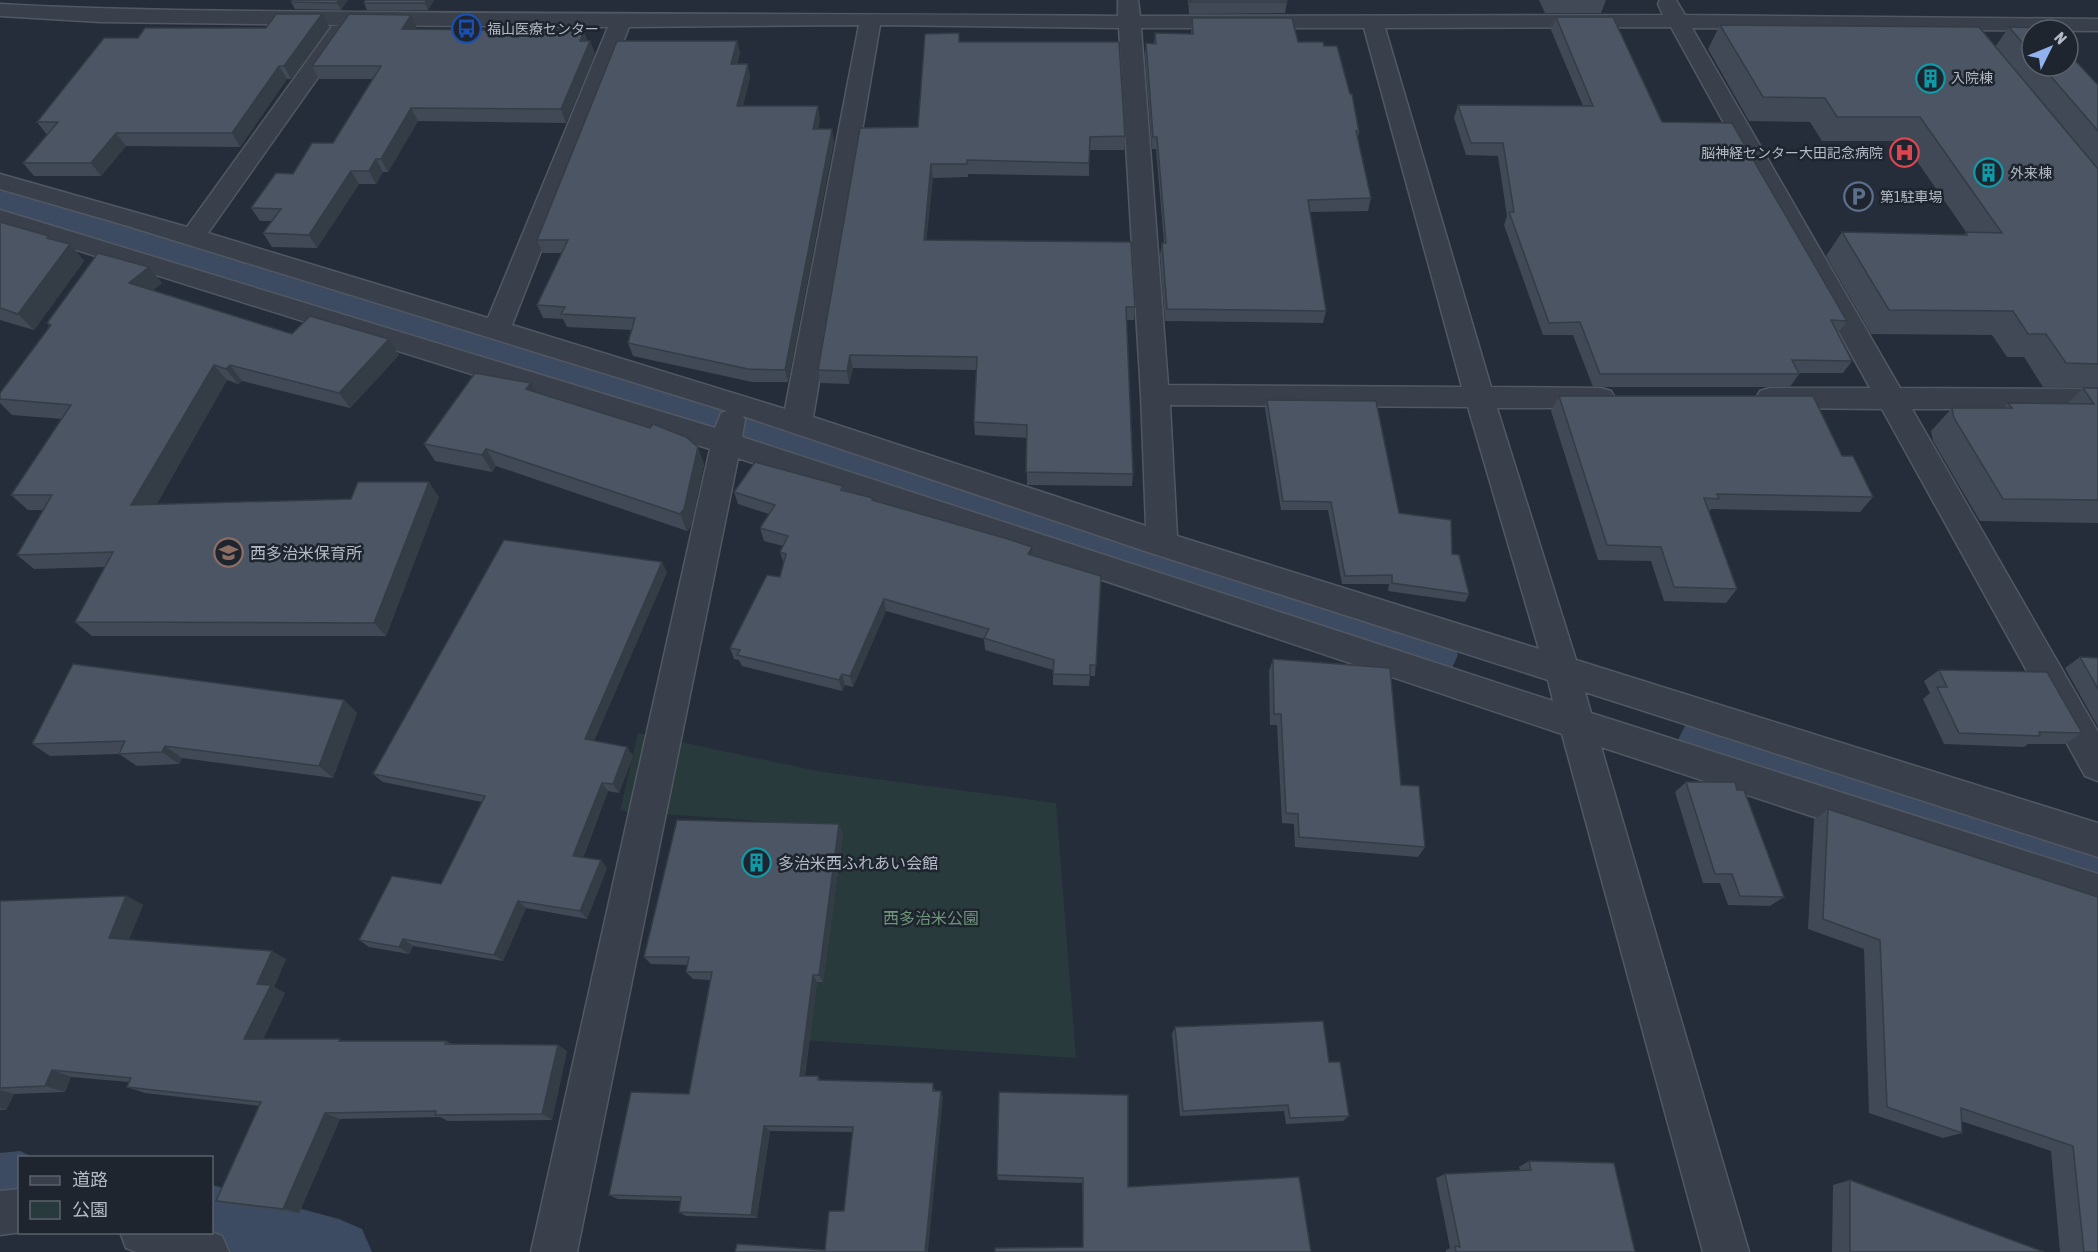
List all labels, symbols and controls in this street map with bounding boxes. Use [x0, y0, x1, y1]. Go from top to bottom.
bus stop icon: 福山医療センター [450, 13, 482, 45]
north arrow [2020, 18, 2080, 78]
place label: 福山医療センター [487, 21, 599, 37]
text: N [2051, 28, 2071, 47]
building icon: 入院棟 [1914, 62, 1946, 94]
place label: 入院棟 [1951, 70, 1993, 86]
hospital icon: 脳神経センター大田記念病院 [1888, 137, 1920, 169]
place label: 脳神経センター大田記念病院 [1701, 145, 1883, 161]
building icon: 外来棟 [1973, 157, 2005, 189]
place label: 外来棟 [2010, 165, 2052, 181]
parking icon: 第1駐車場 [1843, 181, 1875, 213]
place label: 第1駐車場 [1880, 189, 1943, 205]
school or university icon: 西多治米保育所 [213, 537, 245, 569]
place label: 西多治米保育所 [250, 544, 362, 562]
building icon: 多治米西ふれあい会館 [741, 847, 773, 879]
place label: 多治米西ふれあい会館 [778, 854, 938, 872]
park label: 西多治米公園 [883, 909, 979, 927]
legend [18, 1156, 213, 1234]
text: 道路 [72, 1169, 108, 1190]
text: 公園 [72, 1199, 108, 1220]

